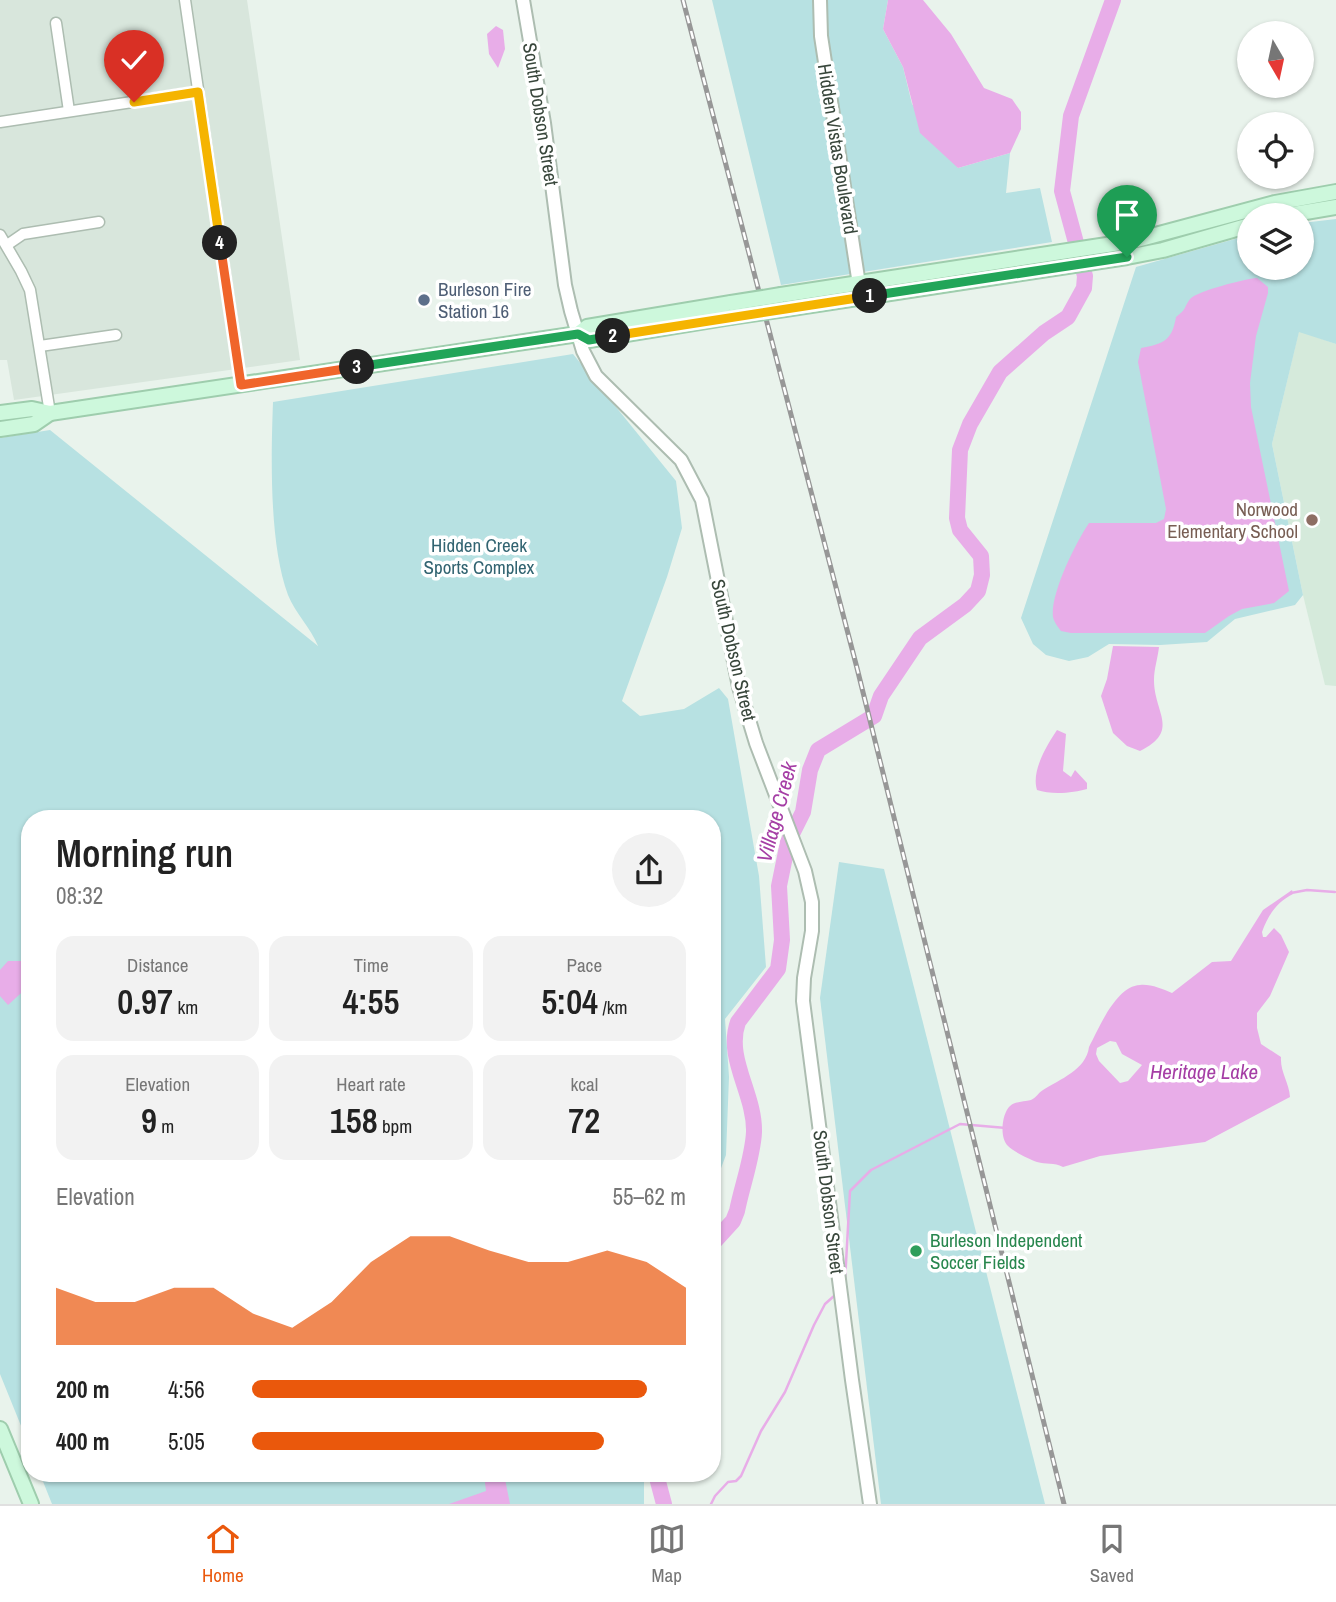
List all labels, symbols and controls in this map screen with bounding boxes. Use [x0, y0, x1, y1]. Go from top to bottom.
north arrow [1237, 21, 1314, 98]
map controls [1237, 21, 1314, 280]
pin [104, 30, 164, 102]
icon: check [115, 41, 153, 79]
street label: South Dobson Street [517, 41, 565, 188]
street label: Hidden Vistas Boulevard [812, 62, 864, 236]
button: locate [1237, 112, 1314, 189]
pin [1097, 185, 1157, 257]
icon: arrive [1108, 196, 1146, 234]
button: layers [1237, 203, 1314, 280]
pin: 4 [202, 226, 238, 260]
text: 4 [215, 229, 224, 255]
place label: Burleson Fire Station 16 [438, 276, 532, 324]
pin: 1 [852, 278, 888, 314]
text: 1 [865, 282, 874, 308]
marker: Burleson Fire Station 16 [416, 292, 432, 308]
pin: 2 [596, 318, 630, 354]
text: 2 [608, 322, 617, 348]
pin: 3 [340, 350, 374, 384]
text: 3 [352, 353, 361, 379]
place label: Norwood Elementary School [1167, 496, 1298, 544]
marker: Norwood Elementary School [1304, 512, 1320, 528]
park label: Hidden Creek Sports Complex [424, 532, 535, 580]
street label: South Dobson Street [705, 577, 763, 724]
water label: Village Creek [749, 757, 804, 865]
text: Morning run [56, 828, 233, 879]
button: share [612, 833, 686, 907]
text: 08:32 [56, 880, 103, 911]
text: Distance [127, 952, 188, 978]
text: Time [353, 952, 389, 978]
text: Pace [567, 952, 602, 978]
text: 0.97 [117, 978, 173, 1025]
text: 4:55 [343, 978, 399, 1025]
text: 5:04 [541, 978, 598, 1025]
text: km [173, 994, 198, 1020]
text: /km [598, 994, 628, 1020]
water label: Heritage Lake [1150, 1057, 1258, 1086]
text: Elevation [125, 1071, 190, 1097]
text: Heart rate [336, 1071, 406, 1097]
text: kcal [570, 1071, 598, 1097]
text: 9 [141, 1097, 157, 1144]
text: 158 [330, 1097, 378, 1144]
text: 72 [568, 1097, 600, 1144]
text: m [157, 1113, 174, 1139]
text: bpm [378, 1113, 412, 1139]
street label: South Dobson Street [807, 1129, 851, 1276]
text: Elevation [56, 1181, 135, 1212]
text: 55–62 m [613, 1181, 686, 1212]
place label: Burleson Independent Soccer Fields [930, 1227, 1083, 1275]
marker: Burleson Independent Soccer Fields [908, 1243, 924, 1259]
text: 200 m [56, 1374, 109, 1405]
text: 4:56 [168, 1374, 205, 1405]
text: 400 m [56, 1426, 109, 1457]
text: 5:05 [168, 1426, 205, 1457]
tab: Home [202, 1520, 244, 1588]
tab: Map [648, 1520, 686, 1588]
tab: Saved [1090, 1520, 1134, 1588]

